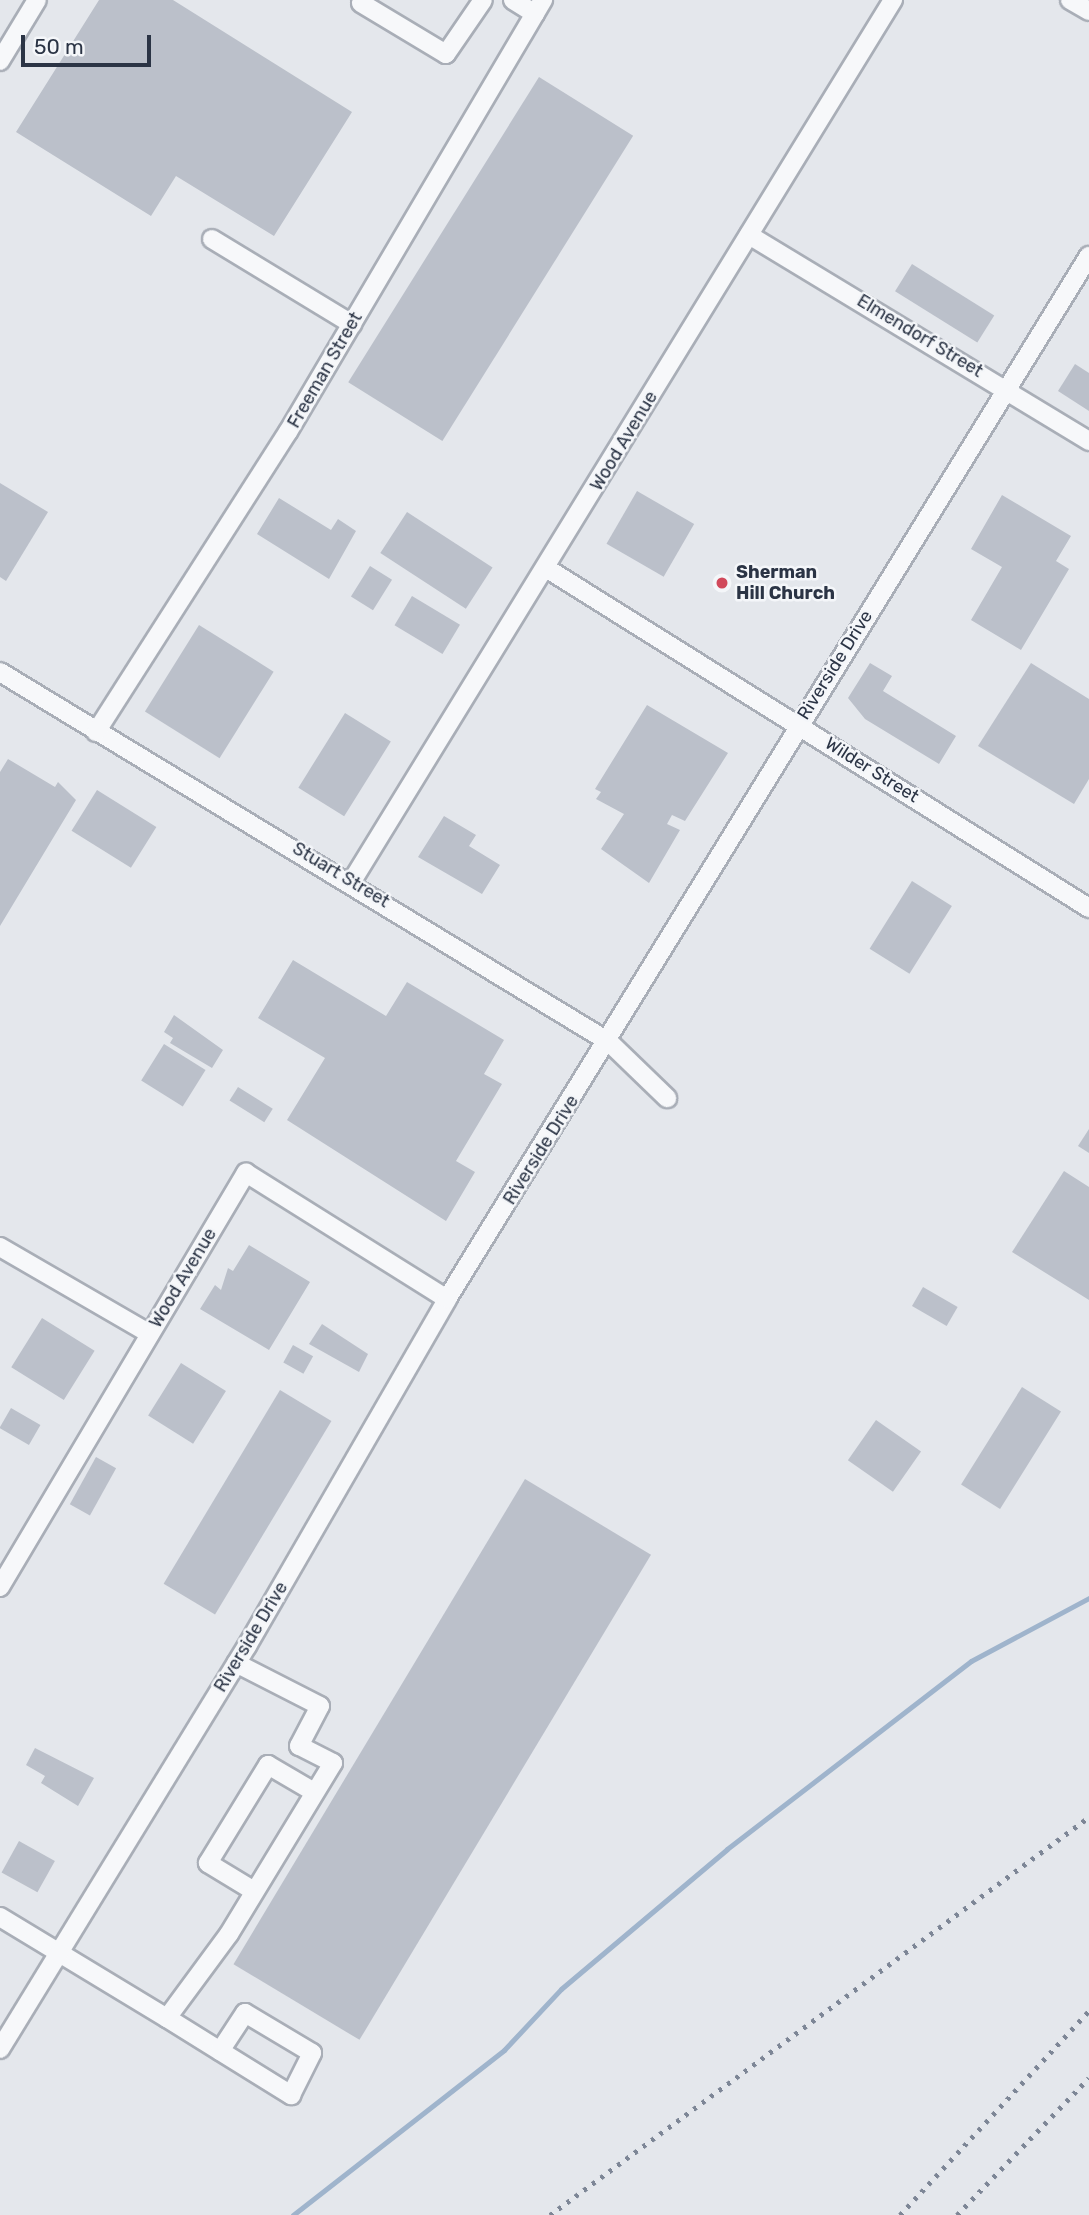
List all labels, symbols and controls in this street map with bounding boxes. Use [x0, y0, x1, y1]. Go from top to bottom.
scale bar [24, 21, 154, 65]
text: 50 m [34, 34, 84, 59]
street label: Elmendorf Street [853, 290, 987, 382]
street label: Freeman Street [283, 308, 367, 432]
street label: Wood Avenue [586, 387, 662, 495]
place label: Sherman Hill Church [736, 562, 835, 604]
marker: Sherman Hill Church [714, 575, 730, 591]
street label: Riverside Drive [793, 606, 877, 724]
street label: Wilder Street [821, 732, 923, 808]
street label: Stuart Street [289, 838, 393, 912]
street label: Riverside Drive [499, 1091, 583, 1209]
street label: Wood Avenue [145, 1224, 221, 1332]
street label: Riverside Drive [210, 1578, 292, 1696]

